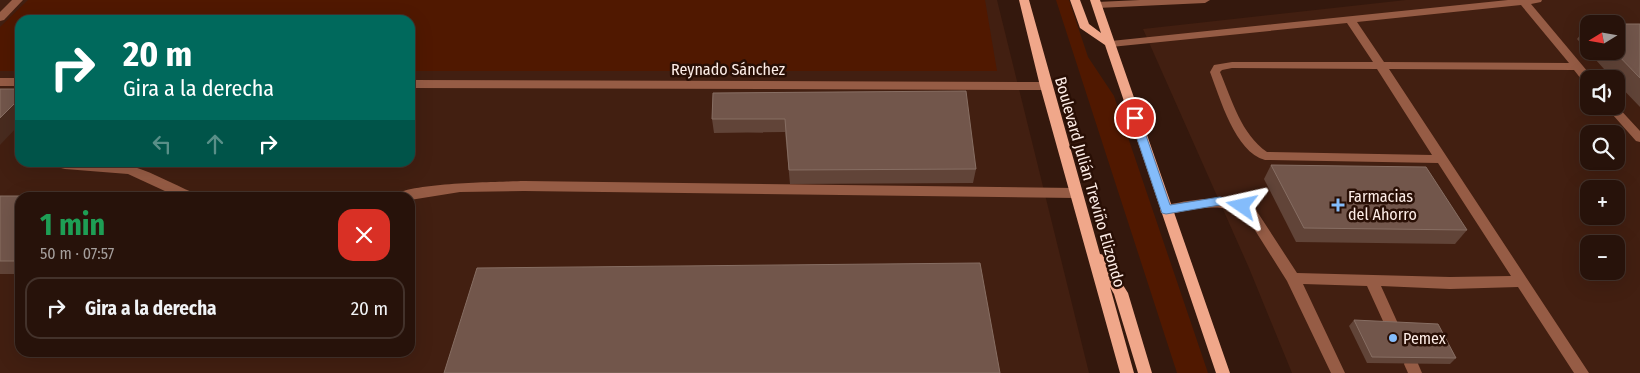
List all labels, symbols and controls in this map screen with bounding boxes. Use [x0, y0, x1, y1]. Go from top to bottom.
north arrow [1580, 15, 1625, 60]
map controls [1580, 15, 1625, 280]
text: 20 m [123, 33, 192, 75]
icon: right [40, 35, 105, 100]
street label: Reynado Sánchez [671, 60, 785, 79]
button: sound [1580, 70, 1625, 115]
text: Gira a la derecha [123, 75, 274, 102]
street label: Boulevard Julián Treviño Elizondo [1051, 75, 1129, 289]
pin [1114, 97, 1156, 139]
icon: arrive [1121, 104, 1149, 132]
button: search [1580, 125, 1625, 170]
icon: left [148, 130, 176, 158]
icon: ahead [201, 130, 229, 158]
icon: right [254, 130, 282, 158]
position arrow [1215, 179, 1267, 231]
button: + [1580, 180, 1625, 225]
place label: Farmacias del Ahorro [1348, 187, 1417, 224]
marker: Farmacias del Ahorro [1332, 199, 1344, 211]
text: 1 min [40, 207, 105, 243]
button: close [338, 209, 390, 261]
button: − [1580, 235, 1625, 280]
text: 50 m · 07:57 [40, 244, 114, 263]
icon: right [42, 294, 70, 322]
text: Gira a la derecha [85, 297, 217, 320]
text: 20 m [351, 297, 388, 320]
place label: Pemex [1403, 329, 1446, 348]
marker: Pemex [1387, 332, 1399, 344]

